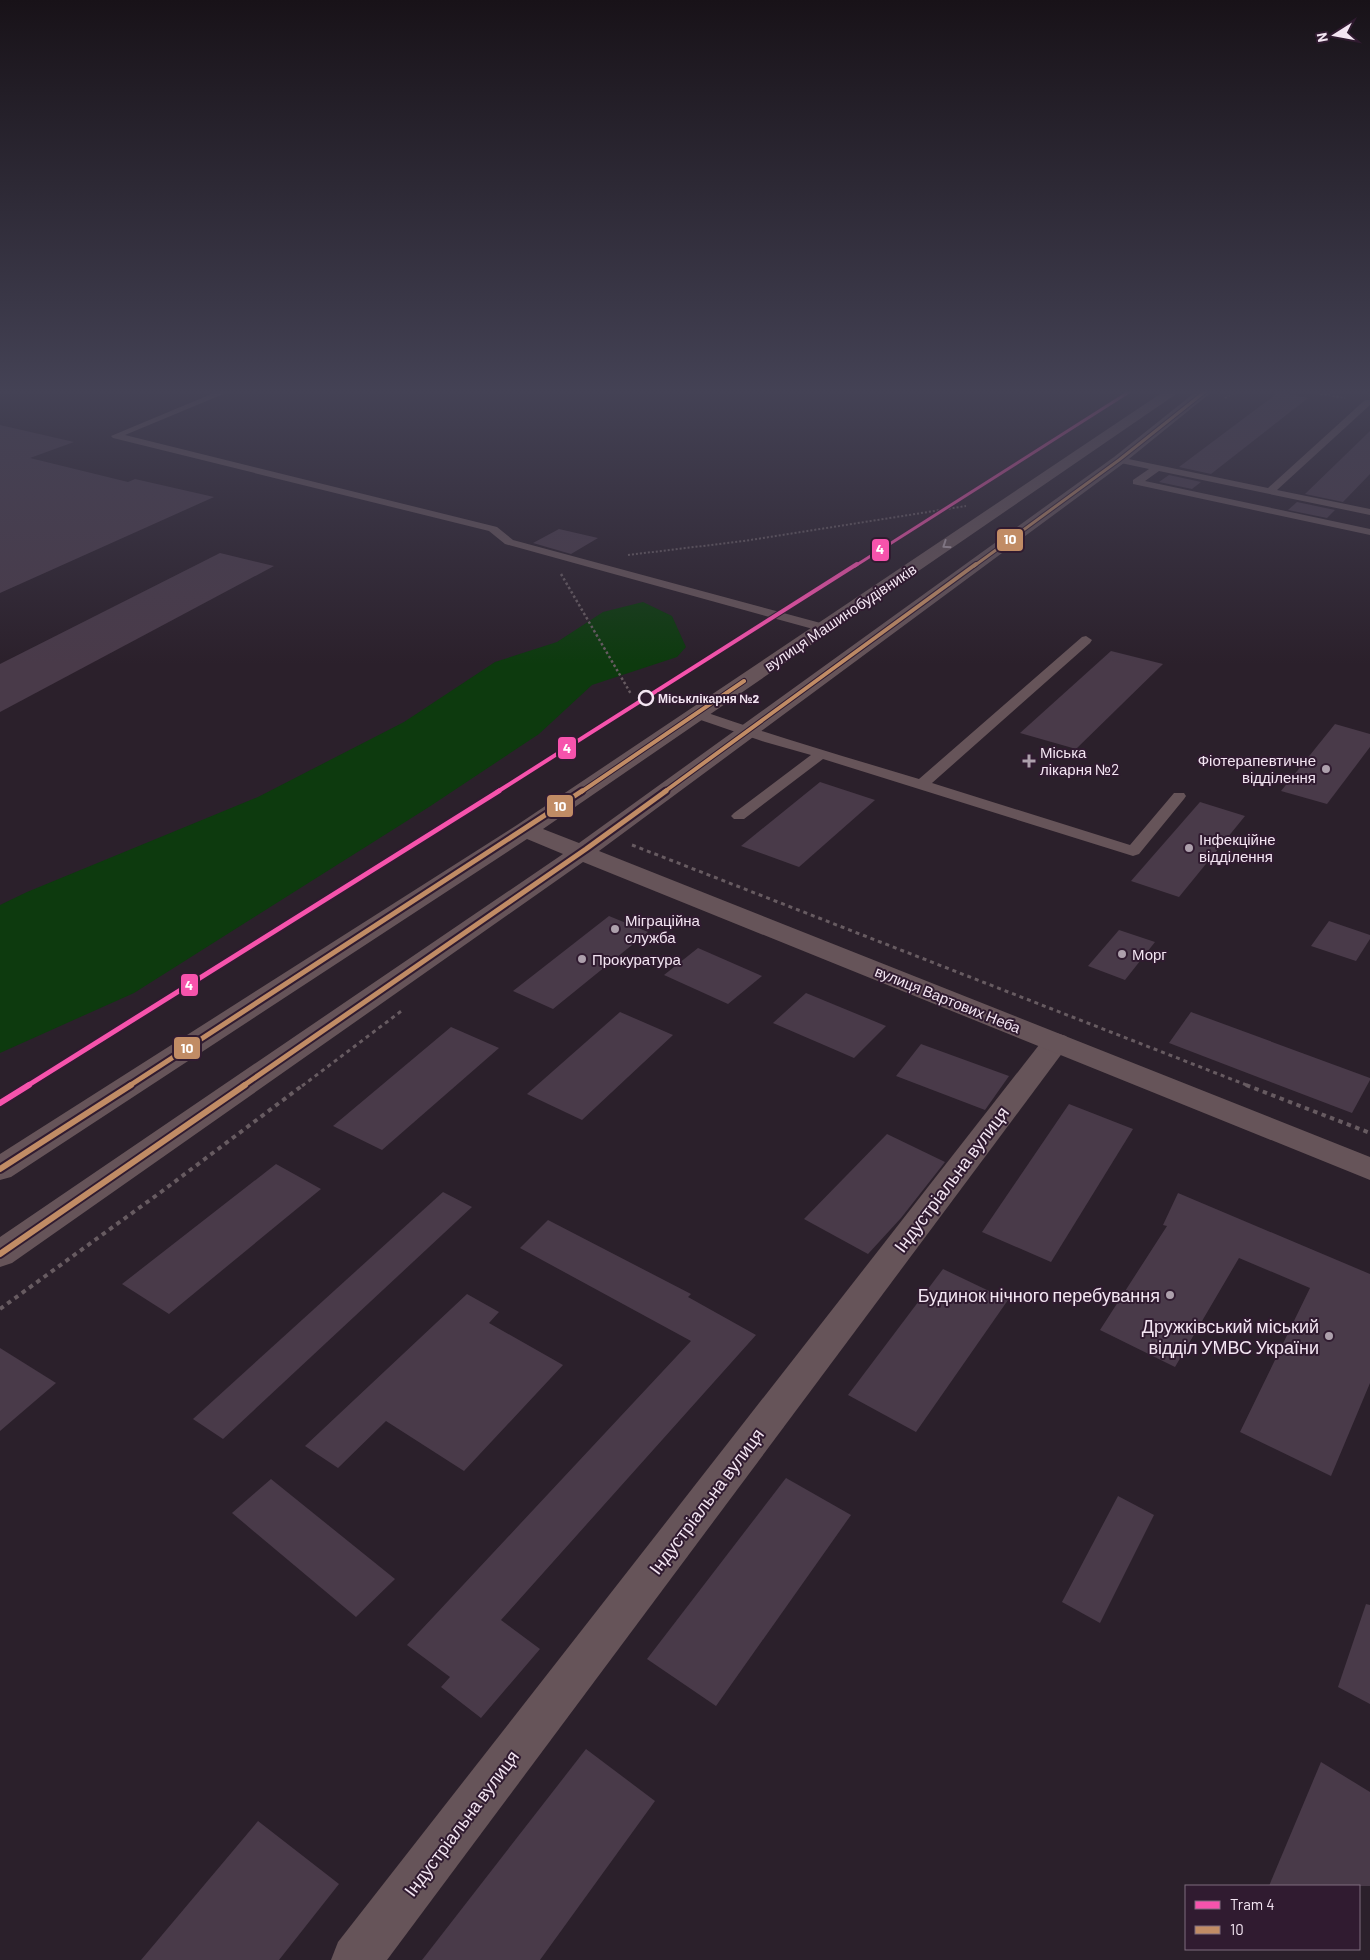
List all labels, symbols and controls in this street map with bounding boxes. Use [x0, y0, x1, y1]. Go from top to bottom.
north arrow [1310, 10, 1360, 60]
text: N [1313, 31, 1331, 44]
line badge: 10 [996, 528, 1024, 552]
text: 10 [1004, 530, 1016, 547]
line badge: 4 [871, 538, 890, 562]
one-way arrow [942, 539, 952, 548]
text: 4 [876, 540, 884, 557]
street label: вулиця Машинобудівників [761, 559, 919, 675]
marker: Міськлікарня №2 [638, 690, 654, 706]
place label: Міськлікарня №2 [658, 691, 760, 706]
line badge: 4 [557, 736, 577, 760]
text: 4 [563, 739, 571, 756]
place label: Міська лікарня №2 [1040, 743, 1119, 778]
place label: Фіотерапевтичне відділення [1198, 751, 1316, 786]
marker: Міська лікарня №2 [1022, 754, 1036, 768]
marker: Фіотерапевтичне відділення [1320, 763, 1332, 775]
line badge: 10 [546, 794, 574, 818]
text: 10 [554, 797, 566, 814]
place label: Інфекційне відділення [1199, 830, 1276, 865]
marker: Інфекційне відділення [1183, 842, 1195, 854]
place label: Міграційна служба [625, 911, 701, 946]
marker: Міграційна служба [609, 923, 621, 935]
place label: Морг [1132, 945, 1167, 963]
marker: Морг [1116, 948, 1128, 960]
place label: Прокуратура [592, 950, 682, 968]
marker: Прокуратура [576, 953, 588, 965]
street label: вулиця Вартових Неба [873, 962, 1024, 1037]
line badge: 4 [180, 973, 199, 997]
text: 4 [185, 976, 193, 993]
line badge: 10 [173, 1036, 201, 1060]
text: 10 [181, 1039, 193, 1056]
street label: Індустріальна вулиця [889, 1102, 1013, 1256]
place label: Будинок нічного перебування [918, 1284, 1160, 1306]
marker: Будинок нічного перебування [1164, 1289, 1176, 1301]
place label: Дружківський міський відділ УМВС України [1142, 1315, 1319, 1358]
marker: Дружківський міський відділ УМВС України [1323, 1330, 1335, 1342]
street label: Індустріальна вулиця [644, 1424, 768, 1578]
street label: Індустріальна вулиця [399, 1746, 523, 1900]
legend [1185, 1885, 1360, 1950]
text: Tram 4 [1230, 1895, 1275, 1913]
text: 10 [1230, 1920, 1244, 1938]

